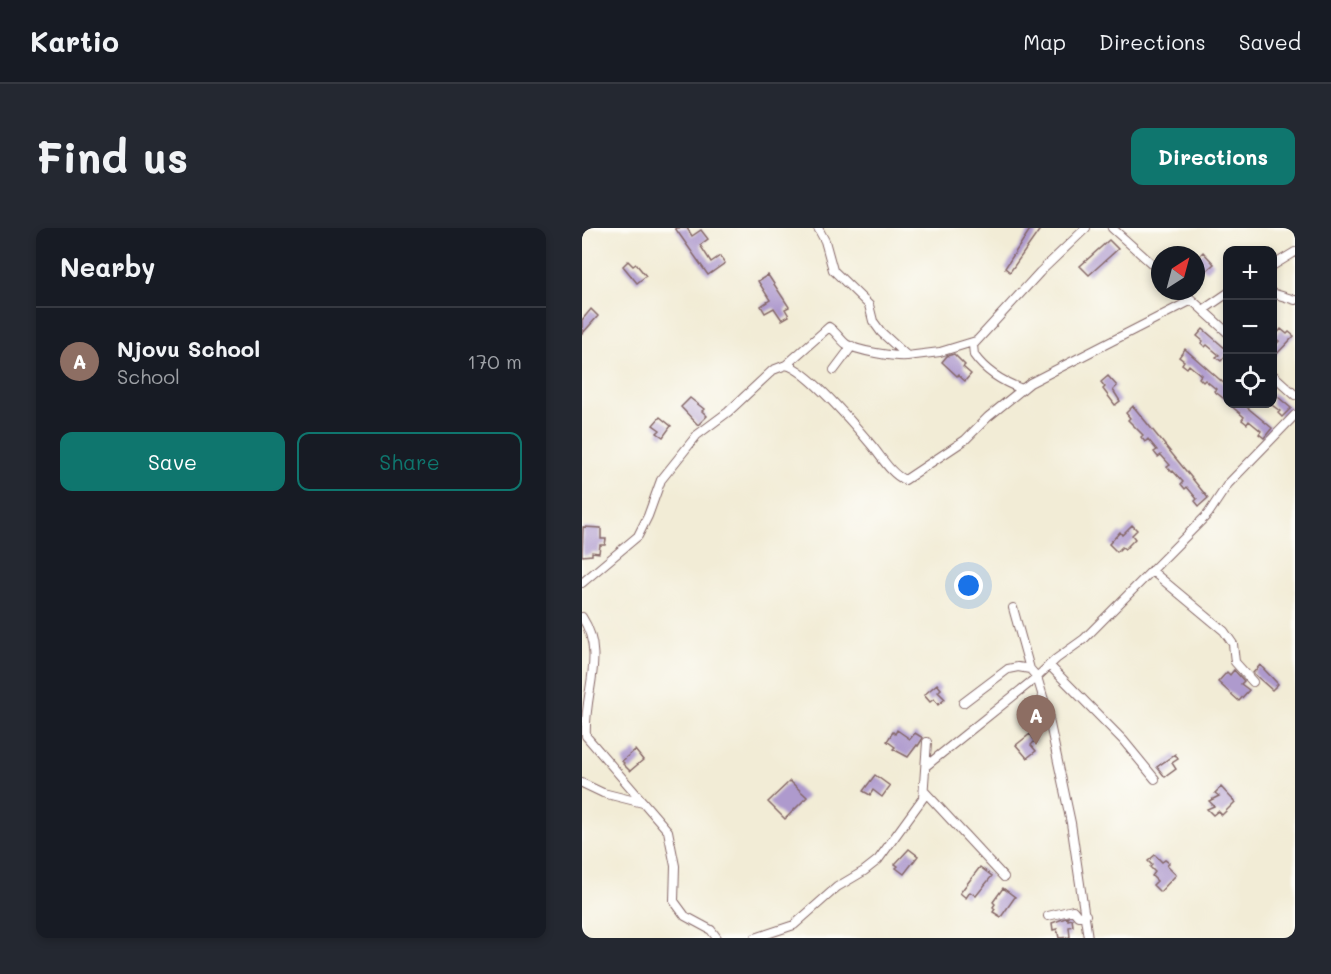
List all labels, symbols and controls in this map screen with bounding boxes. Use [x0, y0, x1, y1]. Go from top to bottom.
text: Kartio [30, 23, 119, 59]
text: Map [1023, 28, 1066, 55]
text: Directions [1099, 28, 1206, 55]
text: Saved [1239, 28, 1301, 55]
button: Directions [1131, 128, 1295, 185]
text: Find us [36, 129, 188, 184]
north arrow [1151, 246, 1205, 300]
map controls [1223, 246, 1277, 408]
button: + [1223, 246, 1277, 300]
text: Nearby [60, 250, 155, 284]
button: − [1223, 300, 1277, 354]
text: Njovu School [117, 334, 260, 363]
text: A [73, 348, 86, 374]
text: 170 m [467, 348, 522, 374]
button: locate [1223, 354, 1277, 408]
text: School [117, 363, 180, 389]
button: Save [60, 432, 285, 491]
button: Share [297, 432, 522, 491]
your location [954, 571, 983, 600]
pin: A [1016, 696, 1056, 745]

